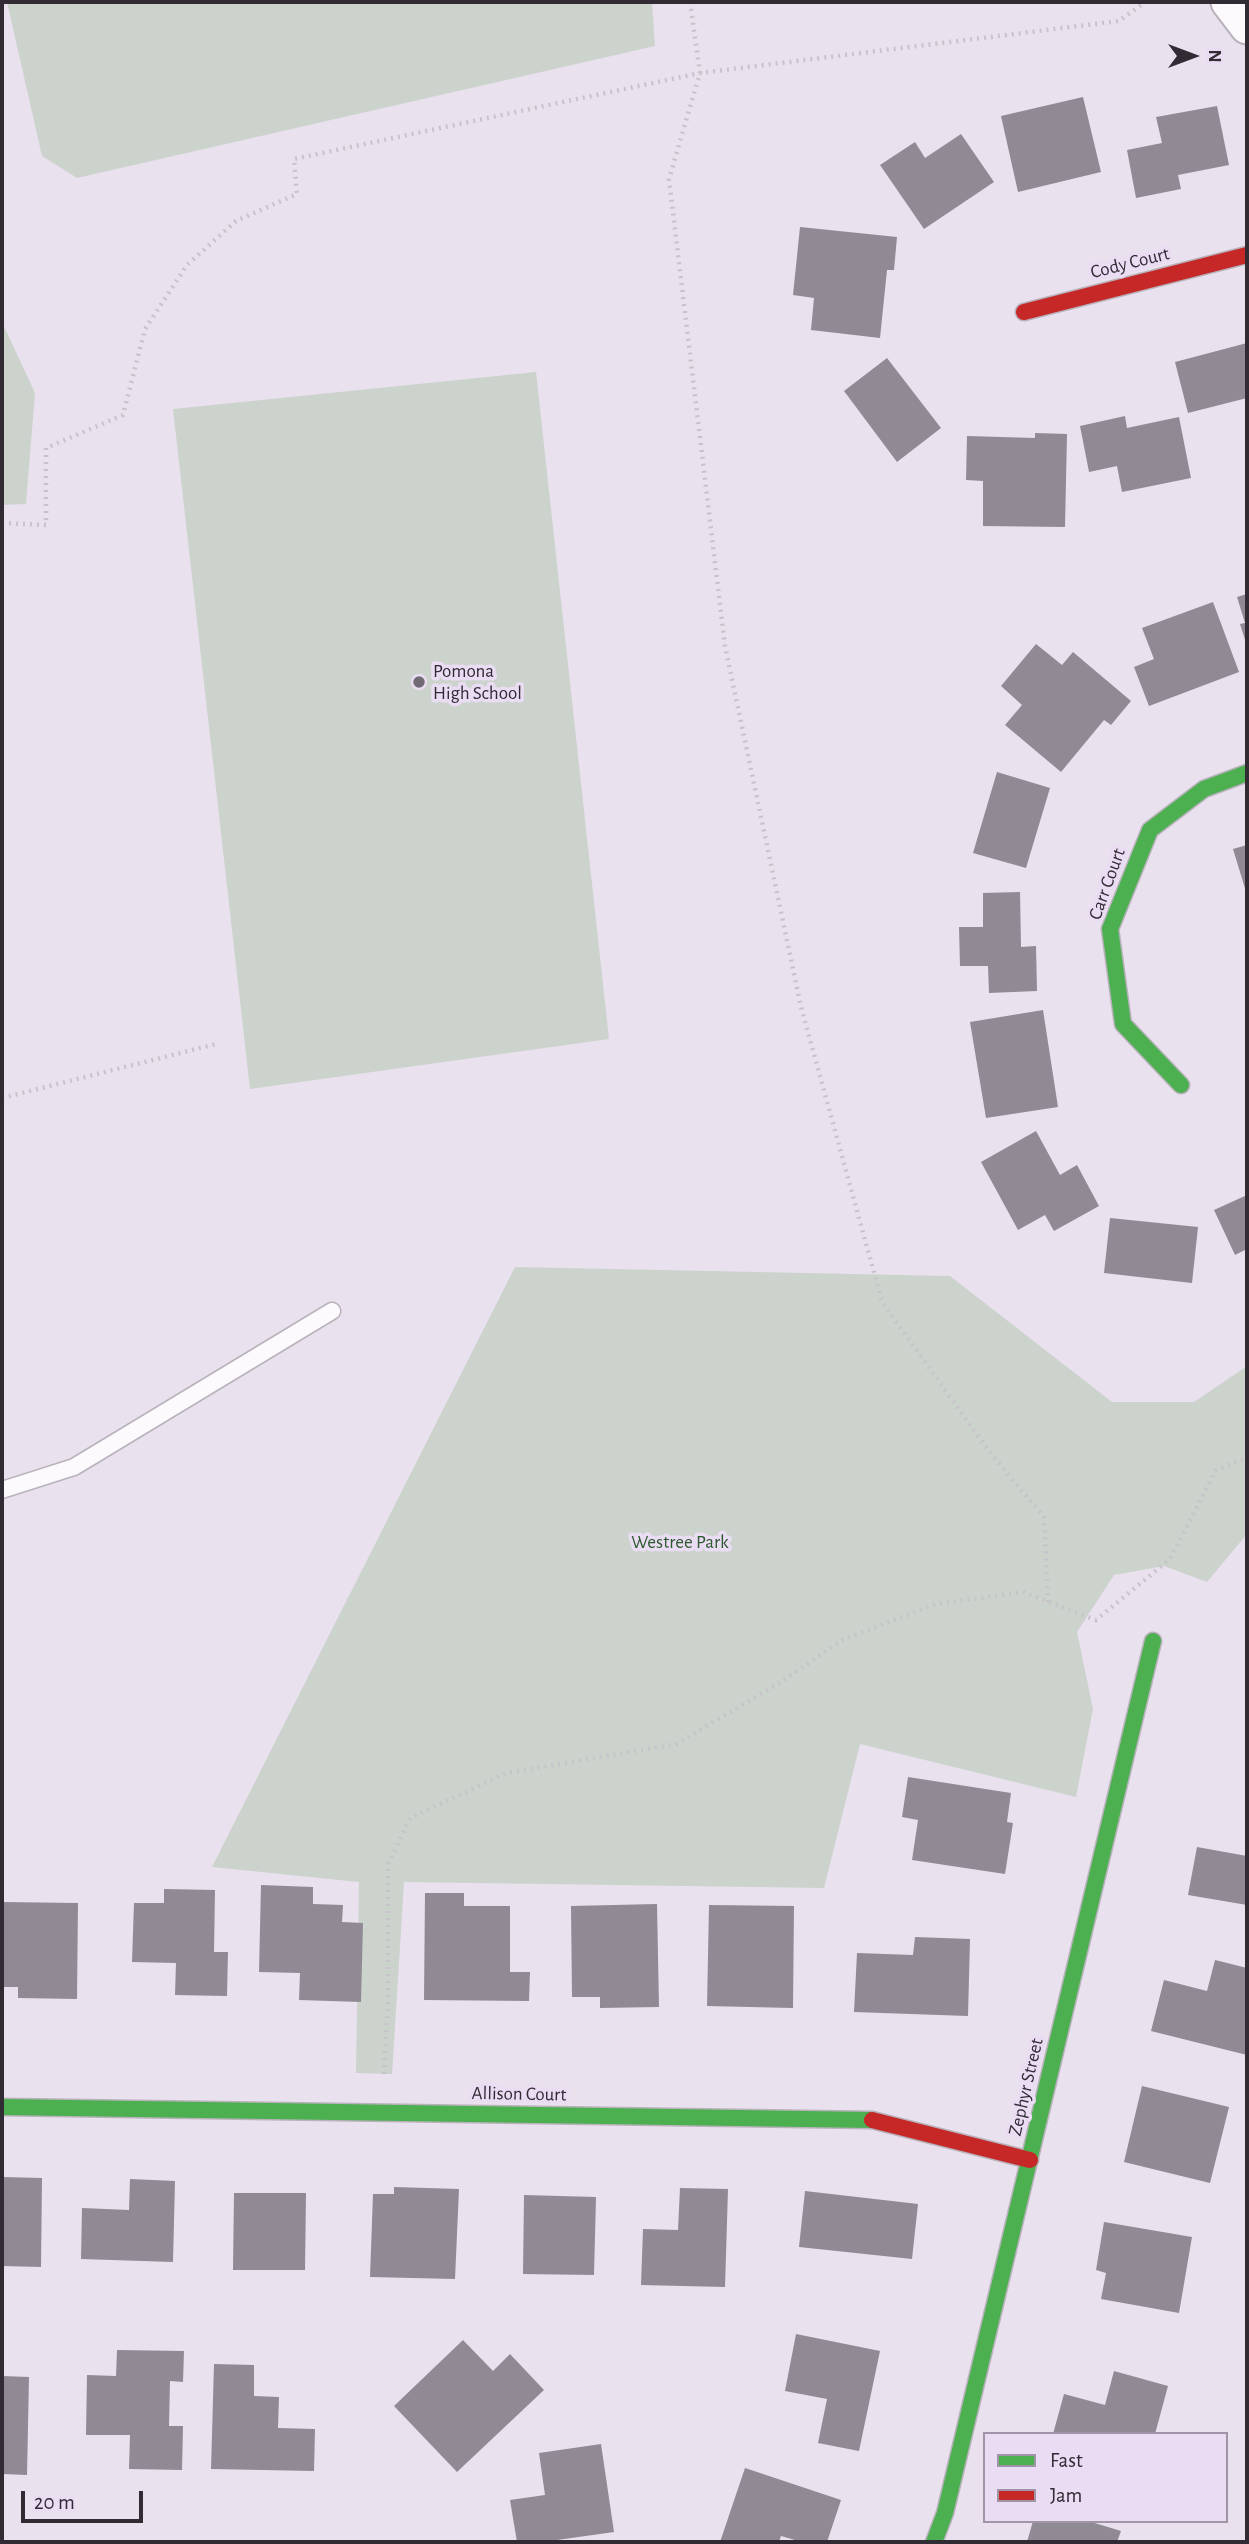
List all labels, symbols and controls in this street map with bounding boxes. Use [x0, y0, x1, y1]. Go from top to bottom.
north arrow [1158, 21, 1228, 91]
text: N [1205, 49, 1224, 63]
street label: Cody Court [1088, 242, 1172, 284]
place label: Pomona High School [433, 660, 522, 704]
marker: Pomona High School [411, 674, 427, 690]
street label: Carr Court [1084, 845, 1130, 923]
park label: Westree Park [631, 1531, 729, 1553]
street label: Zephyr Street [1004, 2036, 1048, 2138]
street label: Allison Court [472, 2082, 566, 2106]
legend [983, 2432, 1228, 2523]
text: Fast [1050, 2450, 1083, 2471]
scale bar [24, 2478, 147, 2522]
text: Jam [1050, 2485, 1082, 2506]
text: 20 m [34, 2492, 75, 2513]

